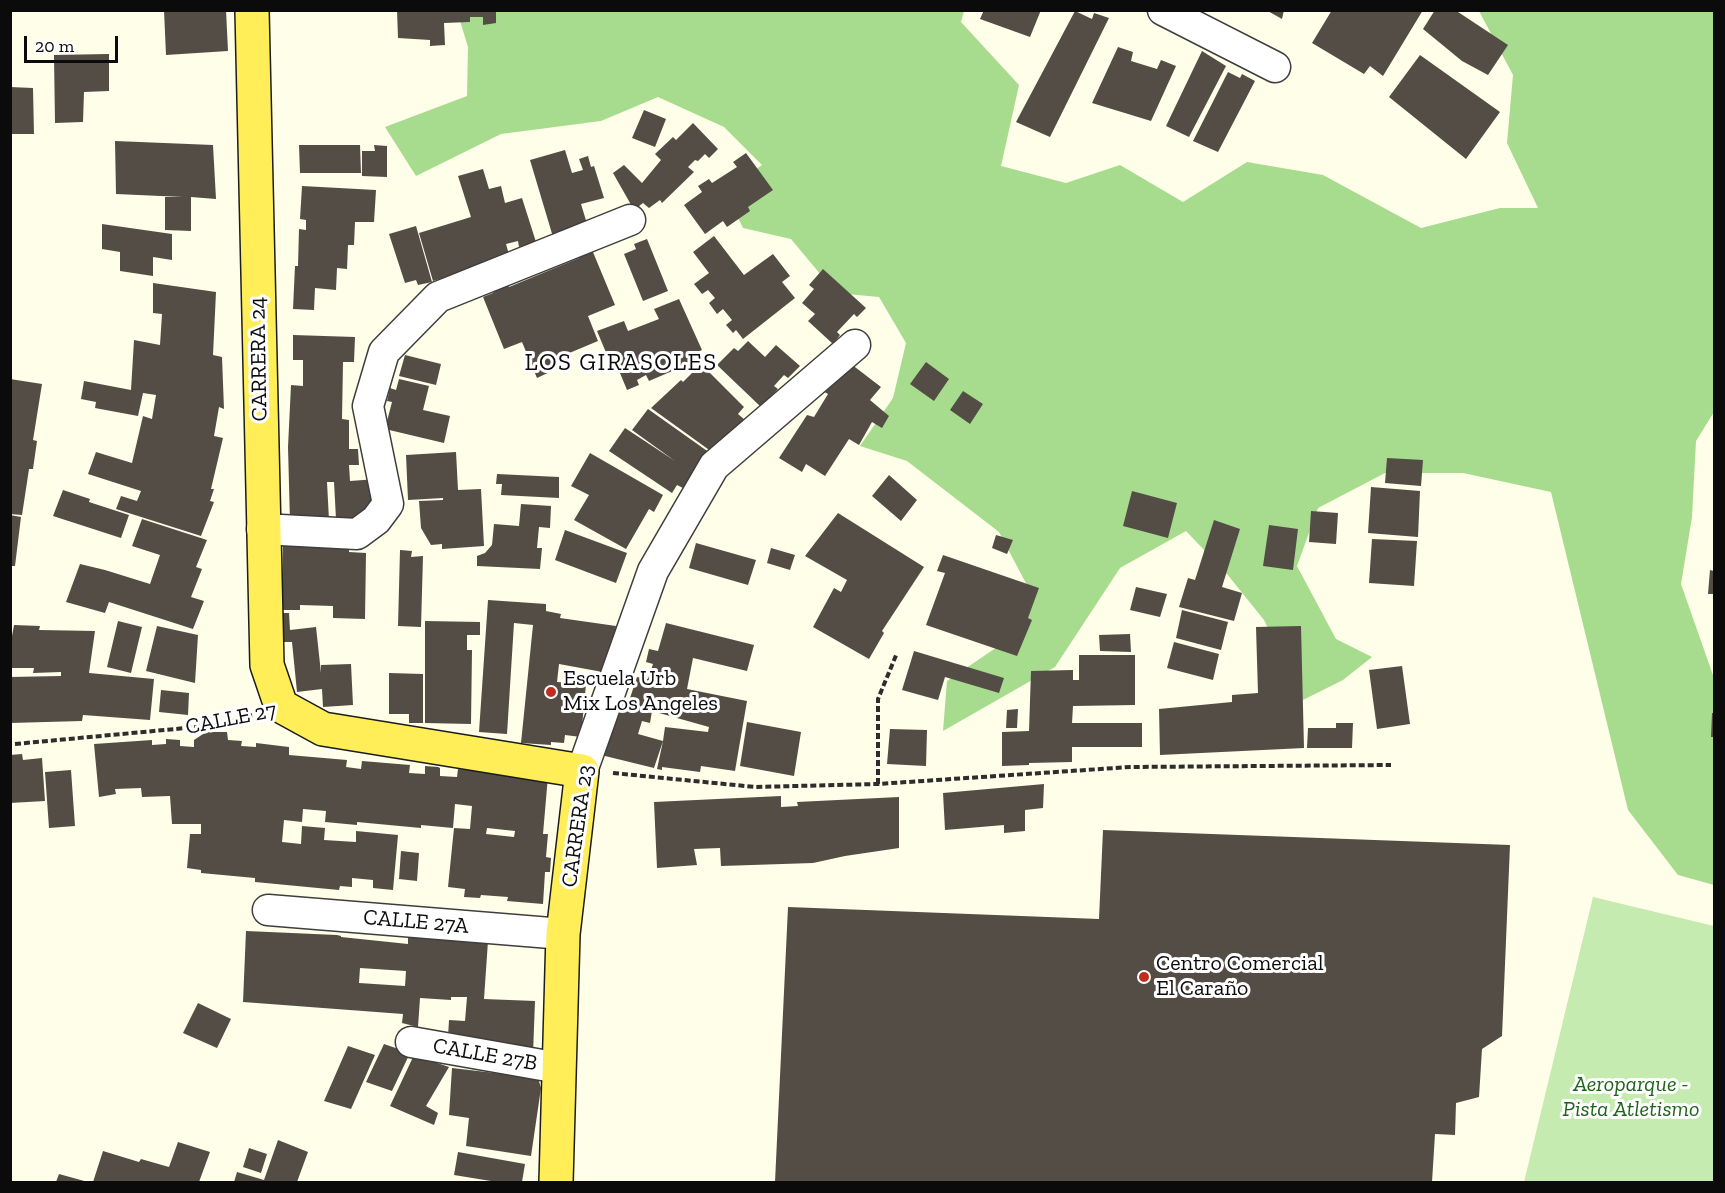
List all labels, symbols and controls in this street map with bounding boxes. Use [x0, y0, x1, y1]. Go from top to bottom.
scale bar [27, 24, 122, 62]
text: 20 m [35, 35, 74, 57]
street label: CARRERA 24 [245, 296, 273, 422]
district label: LOS GIRASOLES [525, 349, 717, 377]
place label: Escuela Urb Mix Los Angeles [563, 666, 718, 718]
marker: Escuela Urb Mix Los Angeles [544, 685, 558, 699]
street label: CALLE 27 [183, 697, 279, 741]
street label: CARRERA 23 [556, 763, 600, 889]
street label: CALLE 27A [362, 904, 470, 940]
place label: Centro Comercial El Caraño [1156, 951, 1324, 1002]
marker: Centro Comercial El Caraño [1137, 970, 1151, 984]
street label: CALLE 27B [431, 1033, 539, 1077]
park label: Aeroparque - Pista Atletismo [1563, 1072, 1699, 1124]

